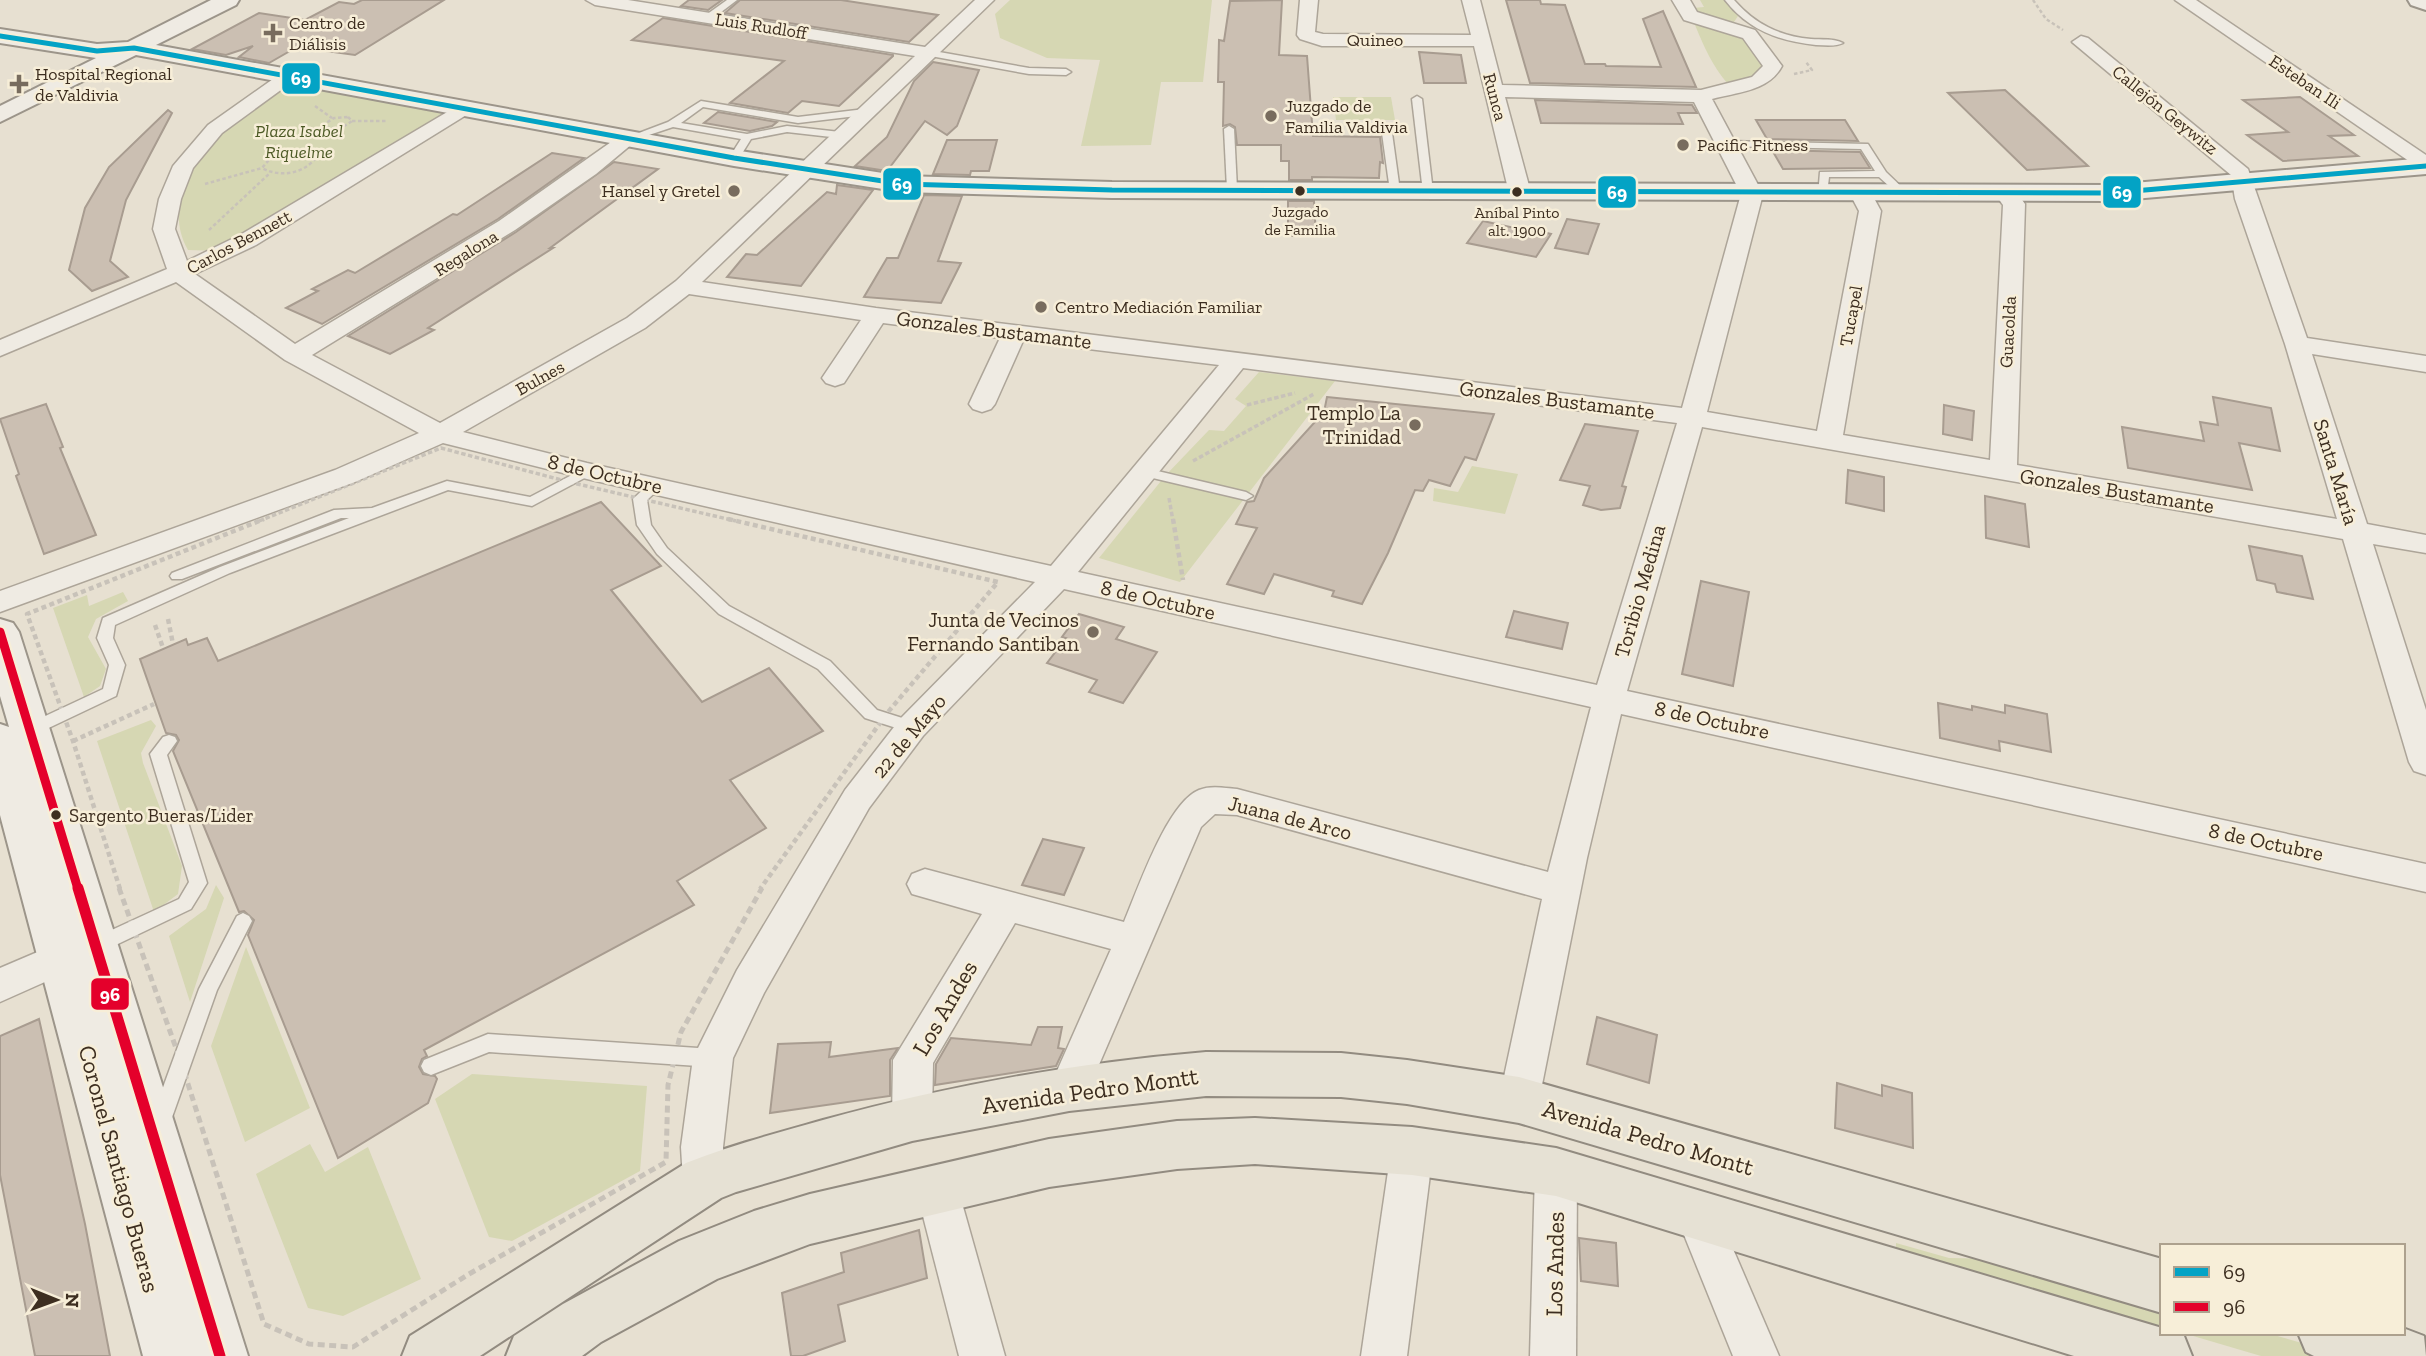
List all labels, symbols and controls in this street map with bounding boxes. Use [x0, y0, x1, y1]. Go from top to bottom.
street label: Luis Rudloff [713, 8, 811, 44]
place label: Centro de Diálisis [289, 12, 365, 55]
marker: Centro de Diálisis [263, 23, 283, 43]
street label: Quineo [1347, 29, 1403, 51]
street label: Esteban Ili [2265, 50, 2345, 114]
street label: Callejón Geywitz [2107, 60, 2223, 160]
line badge: 69 [281, 62, 321, 95]
place label: Hospital Regional de Valdivia [35, 63, 172, 106]
text: 69 [291, 67, 311, 90]
street label: Runca [1478, 71, 1512, 124]
marker: Hospital Regional de Valdivia [9, 74, 29, 94]
place label: Juzgado de Familia Valdivia [1285, 95, 1408, 138]
marker: Juzgado de Familia Valdivia [1263, 108, 1279, 124]
park label: Plaza Isabel Riquelme [255, 120, 343, 163]
place label: Pacific Fitness [1697, 134, 1808, 156]
marker: Pacific Fitness [1675, 137, 1691, 153]
line badge: 69 [882, 167, 922, 201]
text: 69 [892, 173, 912, 196]
line badge: 69 [1597, 175, 1637, 209]
line badge: 69 [2102, 175, 2142, 209]
place label: Hansel y Gretel [602, 180, 720, 202]
text: 69 [1607, 181, 1627, 204]
text: 69 [2112, 181, 2132, 204]
marker: Hansel y Gretel [726, 183, 742, 199]
marker: Juzgado de Familia [1293, 184, 1307, 198]
marker: Aníbal Pinto alt. 1900 [1510, 185, 1524, 199]
place label: Juzgado de Familia [1264, 202, 1336, 239]
place label: Aníbal Pinto alt. 1900 [1474, 203, 1560, 240]
street label: Carlos Bennett [183, 205, 295, 279]
street label: Regalona [430, 225, 502, 281]
street label: Tucapel [1835, 284, 1867, 348]
street label: Guacolda [1995, 295, 2021, 369]
place label: Centro Mediación Familiar [1055, 296, 1263, 318]
marker: Centro Mediación Familiar [1033, 299, 1049, 315]
street label: Gonzales Bustamante [895, 305, 1093, 354]
street label: Bulnes [512, 356, 568, 400]
street label: Gonzales Bustamante [1458, 375, 1656, 424]
place label: Templo La Trinidad [1307, 400, 1401, 449]
street label: Santa María [2309, 416, 2364, 528]
marker: Templo La Trinidad [1407, 417, 1423, 433]
street label: 8 de Octubre [545, 448, 665, 499]
street label: Gonzales Bustamante [2018, 463, 2216, 518]
street label: Toribio Medina [1609, 521, 1670, 660]
street label: 8 de Octubre [1098, 574, 1218, 625]
place label: Junta de Vecinos Fernando Santiban [907, 607, 1079, 656]
marker: Junta de Vecinos Fernando Santiban [1085, 624, 1101, 640]
street label: 22 de Mayo [866, 689, 951, 783]
street label: 8 de Octubre [1652, 695, 1772, 744]
street label: Juana de Arco [1226, 790, 1355, 845]
place label: Sargento Bueras/Lider [69, 804, 254, 827]
marker: Sargento Bueras/Lider [49, 808, 63, 822]
street label: 8 de Octubre [2206, 817, 2326, 866]
street label: Los Andes [906, 955, 983, 1060]
line badge: 96 [90, 977, 130, 1011]
text: 96 [100, 983, 120, 1006]
street label: Coronel Santiago Bueras [73, 1042, 166, 1296]
street label: Avenida Pedro Montt [980, 1061, 1200, 1120]
street label: Avenida Pedro Montt [1539, 1093, 1757, 1182]
street label: Los Andes [1539, 1211, 1570, 1317]
legend [2160, 1244, 2405, 1335]
text: 69 [2223, 1259, 2245, 1284]
north arrow [21, 1265, 91, 1335]
text: N [61, 1293, 84, 1308]
text: 96 [2223, 1294, 2245, 1319]

